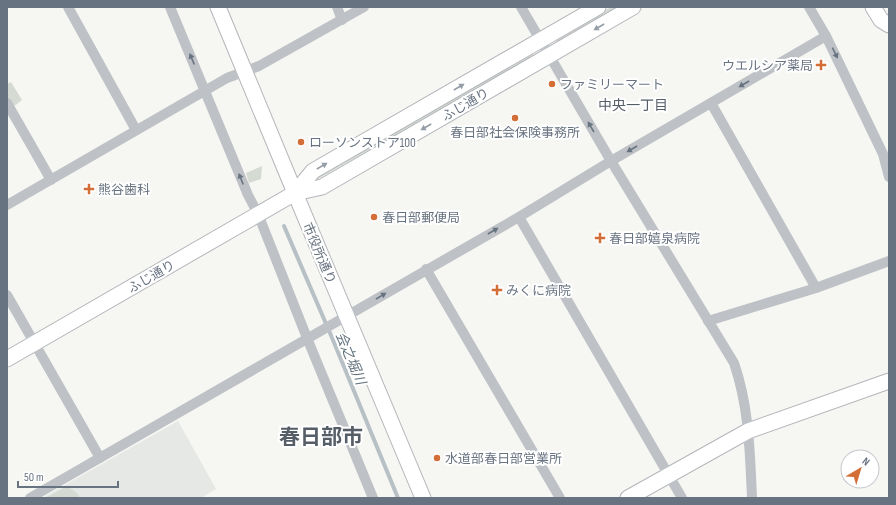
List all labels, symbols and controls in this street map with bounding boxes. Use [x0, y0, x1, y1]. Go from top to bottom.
one-way arrow [593, 23, 605, 30]
one-way arrow [832, 48, 838, 59]
one-way arrow [189, 53, 195, 64]
place label: ウエルシア薬局 [722, 58, 813, 74]
marker: ウエルシア薬局 [816, 60, 826, 70]
place label: ファミリーマート [560, 77, 664, 93]
marker: ファミリーマート [547, 79, 557, 89]
one-way arrow [738, 80, 750, 87]
one-way arrow [453, 84, 465, 91]
street label: ふじ通り [439, 85, 492, 125]
district label: 中央一丁目 [598, 97, 668, 114]
marker: 春日部社会保険事務所 [510, 113, 520, 123]
one-way arrow [588, 121, 595, 133]
one-way arrow [420, 123, 432, 130]
place label: 春日部社会保険事務所 [450, 125, 580, 141]
place label: ローソンストア100 [309, 135, 416, 151]
marker: ローソンストア100 [296, 137, 306, 147]
one-way arrow [626, 145, 638, 152]
one-way arrow [317, 163, 328, 170]
one-way arrow [238, 172, 244, 184]
place label: 熊谷歯科 [98, 182, 150, 198]
marker: 熊谷歯科 [83, 183, 95, 195]
place label: 春日部郵便局 [382, 210, 460, 226]
marker: 春日部郵便局 [369, 212, 379, 222]
street label: 市役所通り [299, 220, 339, 286]
one-way arrow [487, 227, 499, 234]
place label: 春日部嬉泉病院 [609, 231, 700, 247]
marker: 春日部嬉泉病院 [594, 232, 606, 244]
street label: ふじ通り [125, 257, 178, 297]
place label: みくに病院 [506, 283, 571, 299]
marker: みくに病院 [491, 284, 503, 296]
one-way arrow [375, 292, 387, 299]
water label: 会之堀川 [332, 329, 370, 389]
district label: 春日部市 [279, 425, 363, 450]
north arrow [840, 449, 880, 489]
place label: 水道部春日部営業所 [445, 451, 562, 467]
marker: 水道部春日部営業所 [432, 453, 442, 463]
text: N [860, 455, 872, 469]
scale bar [18, 463, 118, 489]
text: 50 m [24, 470, 44, 485]

